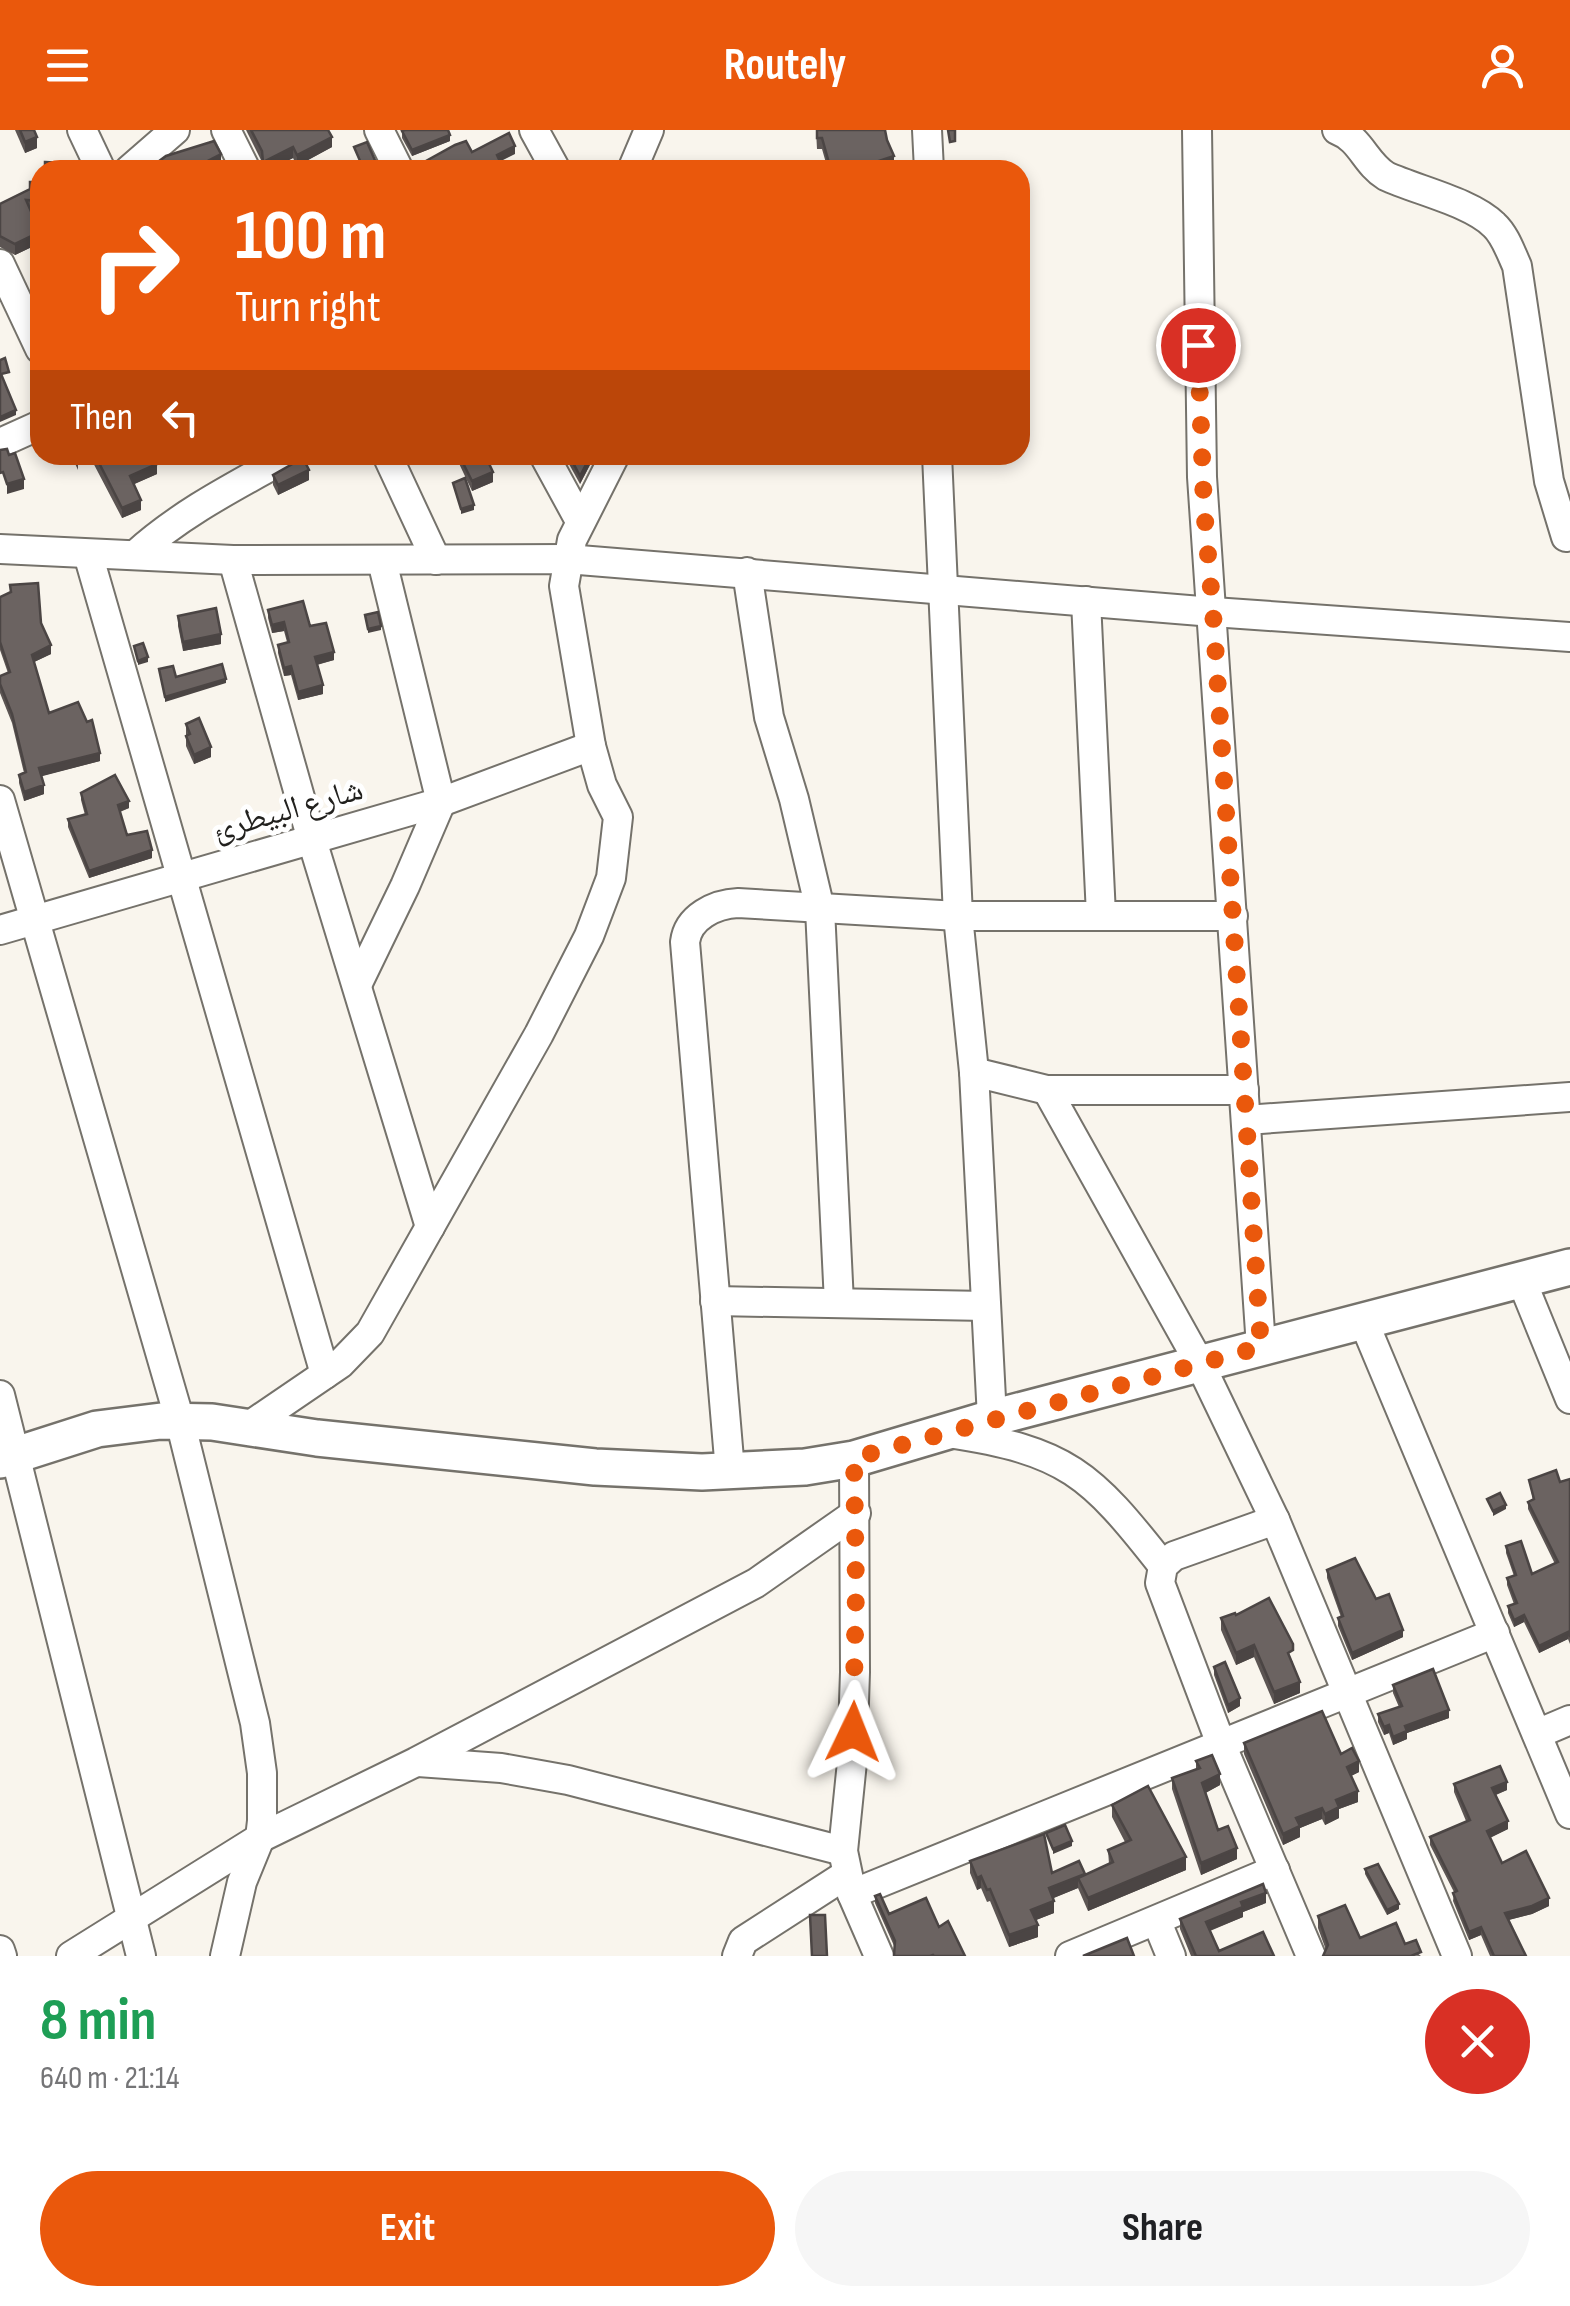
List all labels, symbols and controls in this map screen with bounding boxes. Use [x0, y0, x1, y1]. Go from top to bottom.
icon: menu [40, 38, 95, 93]
text: Routely [724, 38, 846, 93]
icon: person [1475, 38, 1530, 93]
text: 100 m [235, 195, 386, 279]
icon: right [70, 200, 200, 330]
text: Turn right [235, 280, 381, 335]
pin [1156, 303, 1241, 388]
icon: arrive [1171, 318, 1226, 373]
icon: left [153, 390, 208, 445]
text: Then [70, 395, 133, 440]
street label: شارع البيطرئ [209, 770, 367, 850]
position arrow [801, 1680, 905, 1784]
text: 8 min [40, 1985, 156, 2057]
button: close [1425, 1989, 1530, 2094]
text: 640 m · 21:14 [40, 2059, 180, 2098]
button: Exit [40, 2171, 775, 2286]
button: Share [795, 2171, 1530, 2286]

